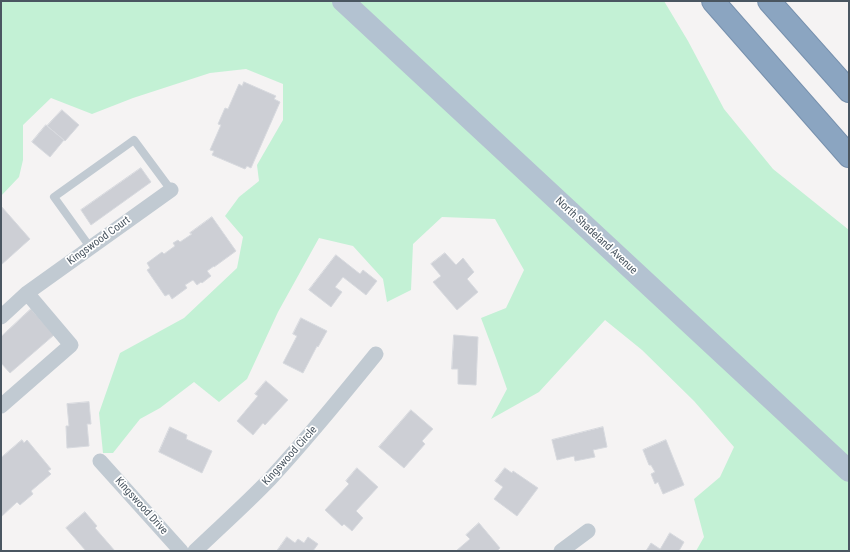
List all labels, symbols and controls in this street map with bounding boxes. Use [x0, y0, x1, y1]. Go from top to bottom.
street label: North Shadeland Avenue [552, 195, 640, 277]
street label: Kingswood Court [65, 214, 133, 268]
street label: Kingswood Circle [260, 424, 320, 488]
street label: Kingswood Drive [112, 475, 170, 537]

